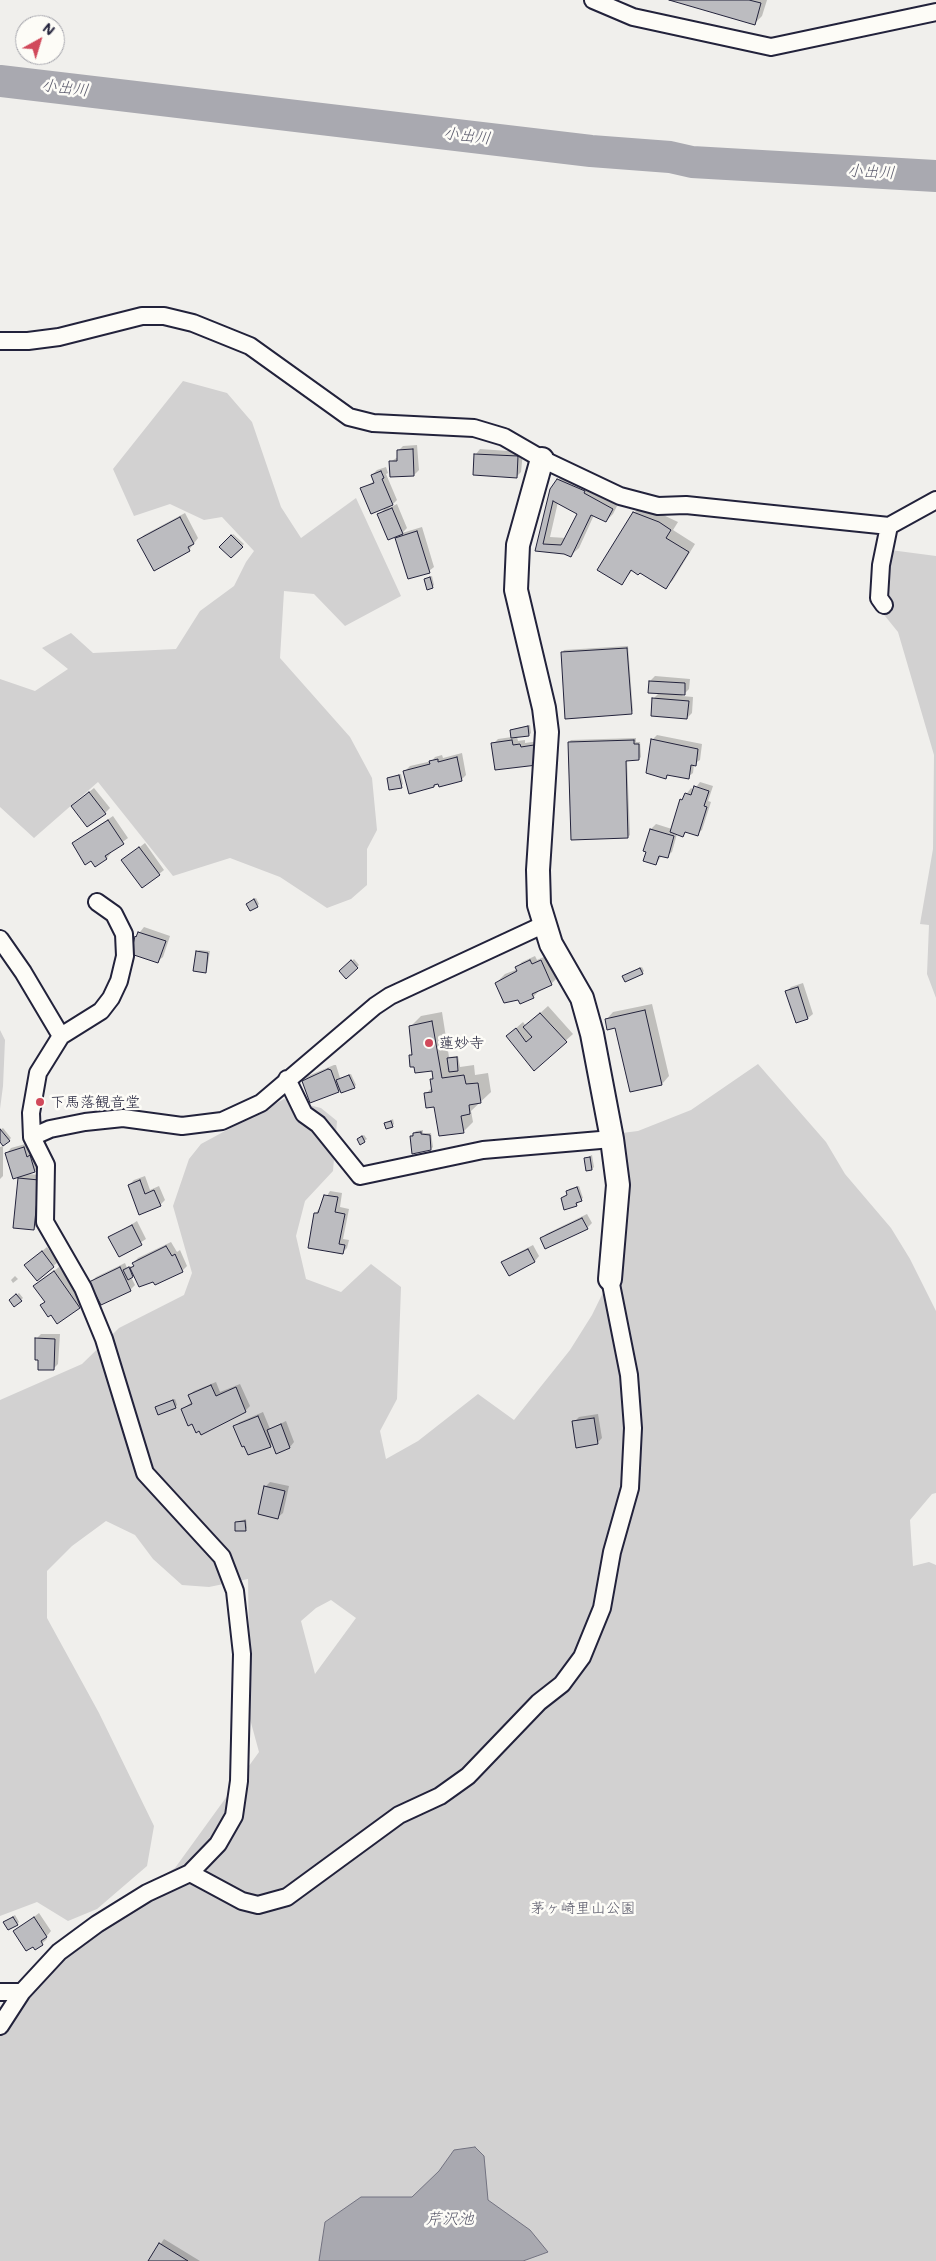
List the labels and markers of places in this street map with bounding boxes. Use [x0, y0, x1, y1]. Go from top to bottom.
place label: 蓮妙寺 [439, 1034, 484, 1052]
marker: 蓮妙寺 [423, 1037, 435, 1049]
place label: 下馬落観音堂 [50, 1093, 140, 1111]
marker: 下馬落観音堂 [34, 1096, 46, 1108]

